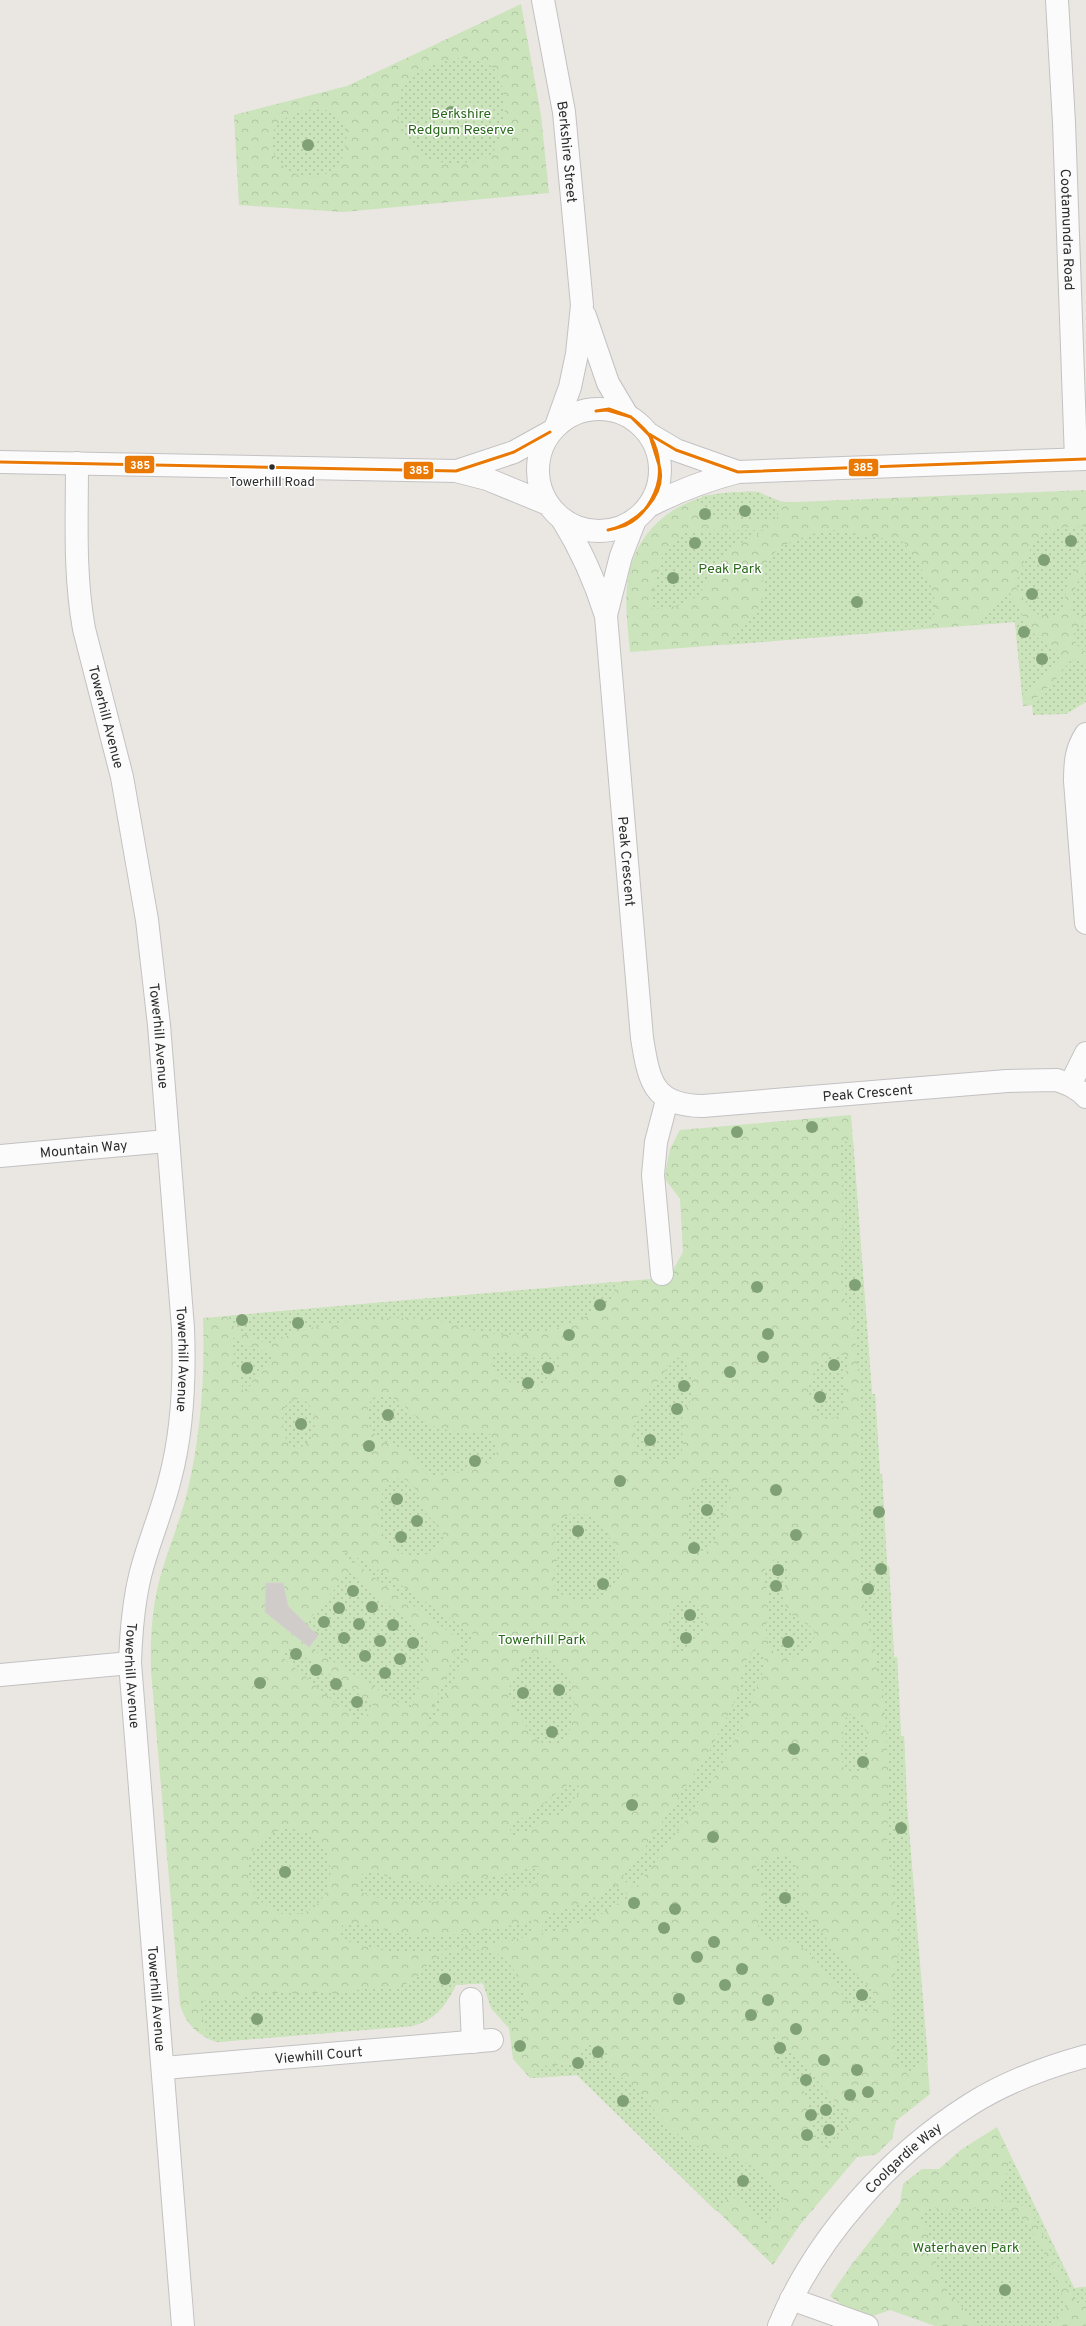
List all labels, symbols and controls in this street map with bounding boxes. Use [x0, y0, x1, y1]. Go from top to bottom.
street label: Berkshire Street [552, 100, 579, 204]
park label: Berkshire Redgum Reserve [408, 106, 514, 139]
street label: Cootamundra Road [1056, 169, 1077, 291]
line badge: 385 [124, 455, 155, 474]
line badge: 385 [848, 458, 879, 477]
text: 385 [130, 459, 150, 473]
line badge: 385 [403, 461, 434, 480]
text: 385 [853, 461, 873, 475]
marker: Towerhill Road [267, 462, 277, 472]
text: 385 [409, 464, 429, 478]
place label: Towerhill Road [229, 475, 315, 491]
park label: Peak Park [698, 561, 762, 578]
street label: Towerhill Avenue [84, 664, 126, 771]
street label: Peak Crescent [613, 816, 638, 907]
street label: Towerhill Avenue [144, 982, 171, 1090]
street label: Peak Crescent [822, 1082, 913, 1106]
street label: Mountain Way [39, 1138, 128, 1162]
street label: Towerhill Avenue [171, 1306, 191, 1412]
street label: Towerhill Avenue [120, 1622, 142, 1729]
park label: Towerhill Park [498, 1632, 586, 1649]
street label: Towerhill Avenue [143, 1945, 168, 2052]
street label: Viewhill Court [274, 2044, 363, 2069]
street label: Coolgardie Way [862, 2120, 946, 2198]
park label: Waterhaven Park [913, 2240, 1019, 2257]

